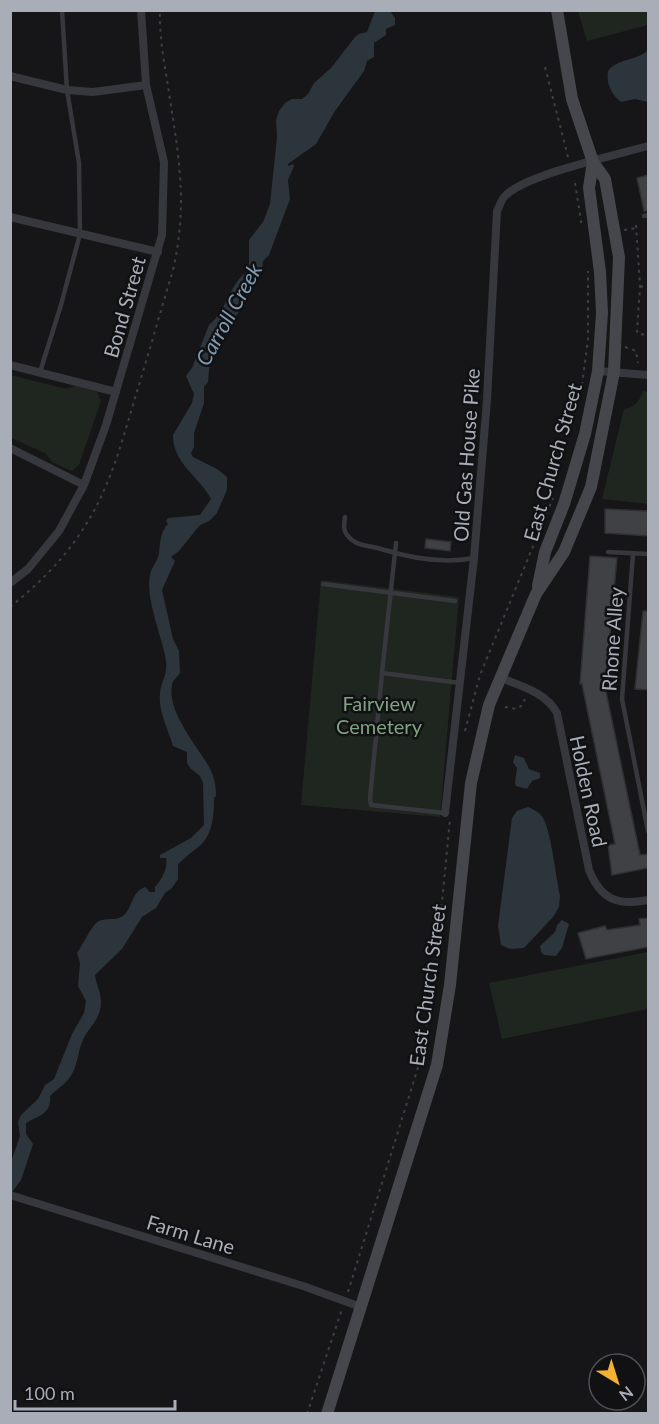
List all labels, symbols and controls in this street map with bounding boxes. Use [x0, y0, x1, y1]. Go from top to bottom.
street label: Bond Street [98, 254, 150, 360]
water label: Carroll Creek [190, 258, 267, 369]
street label: Old Gas House Pike [448, 367, 484, 543]
street label: East Church Street [518, 380, 586, 544]
street label: Rhone Alley [596, 585, 628, 692]
park label: Fairview Cemetery [336, 691, 423, 738]
street label: Holden Road [565, 733, 613, 849]
street label: East Church Street [404, 902, 450, 1068]
street label: Farm Lane [144, 1209, 238, 1259]
north arrow [587, 1352, 647, 1412]
scale bar [15, 1373, 176, 1411]
text: 100 m [24, 1382, 75, 1404]
text: N [616, 1383, 637, 1405]

